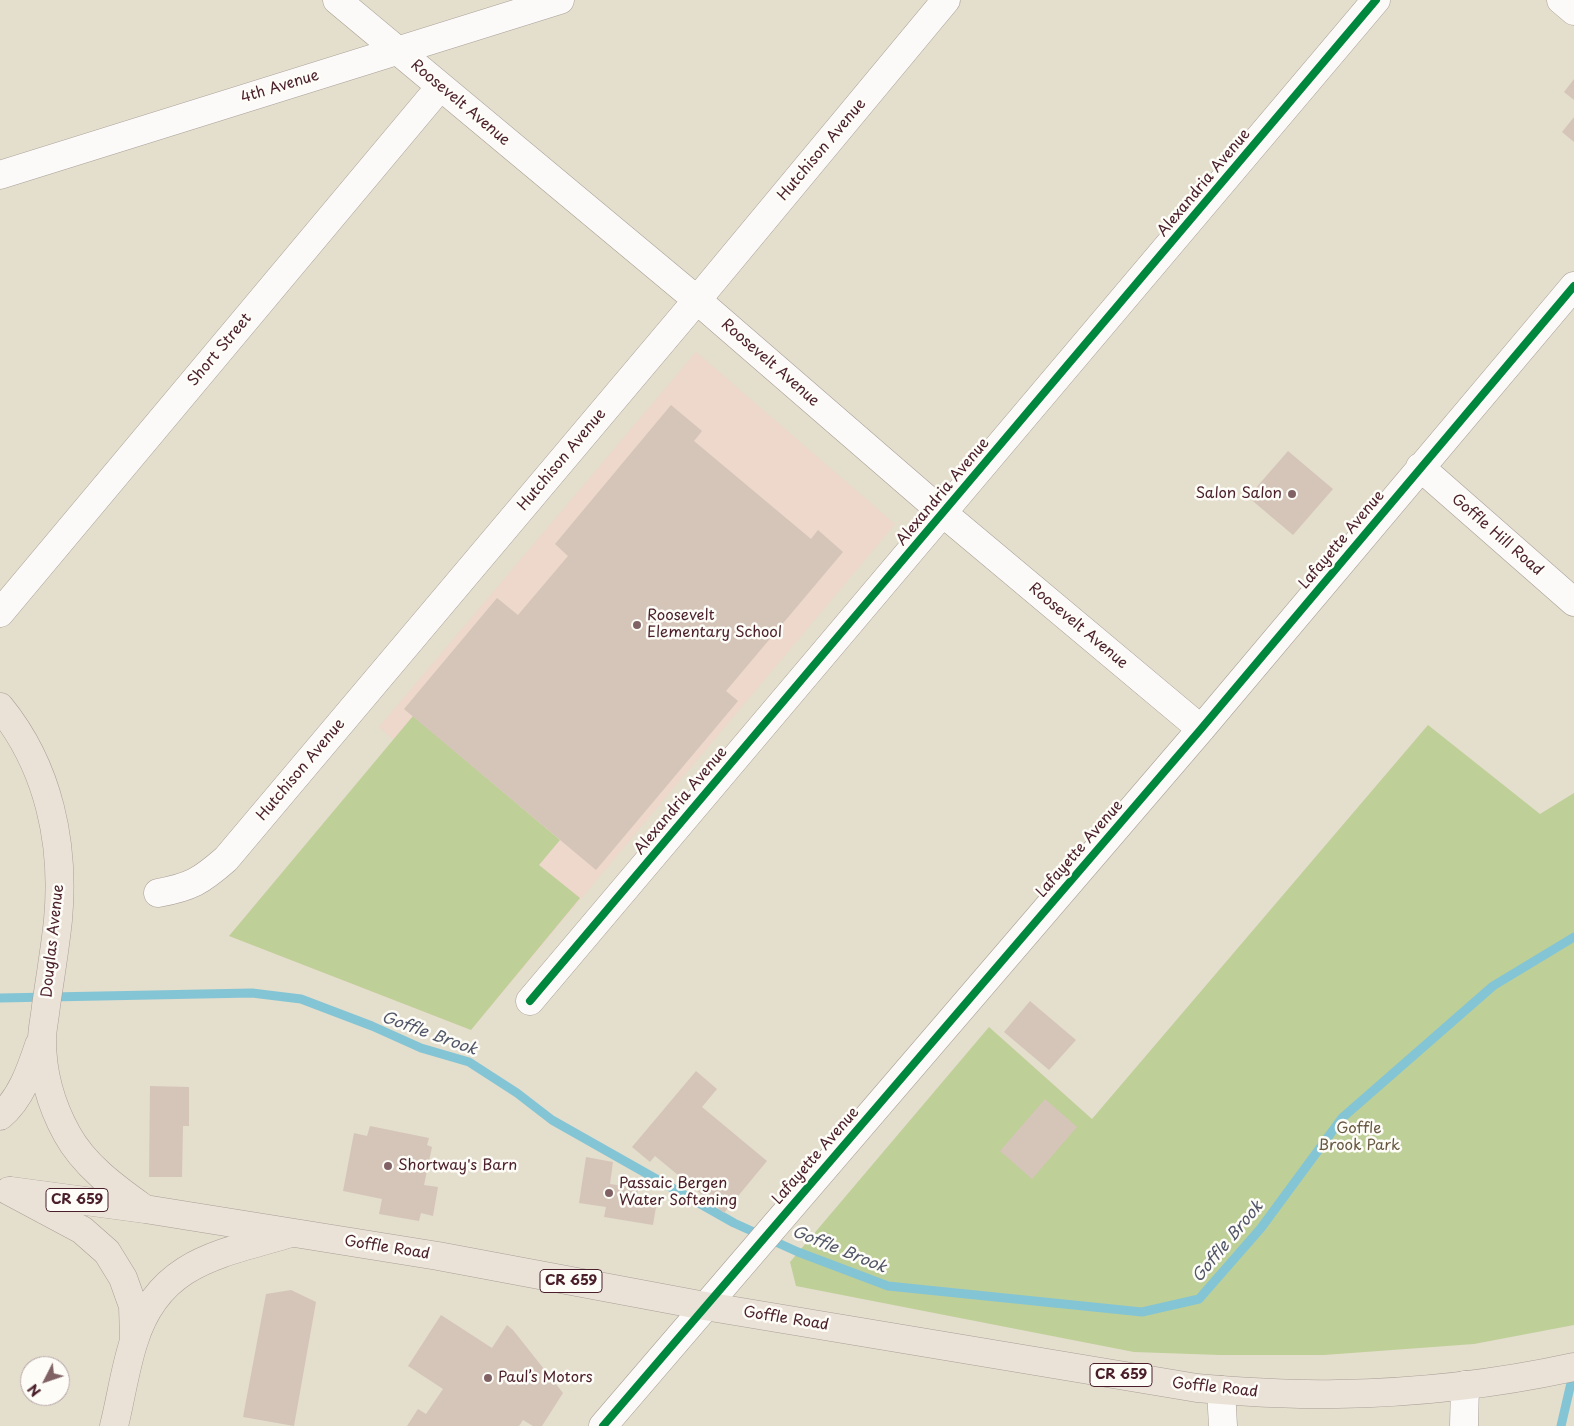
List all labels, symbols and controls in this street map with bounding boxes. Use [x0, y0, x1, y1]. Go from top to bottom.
street label: Roosevelt Avenue [407, 56, 513, 150]
street label: 4th Avenue [239, 67, 321, 107]
street label: Hutchison Avenue [774, 95, 870, 205]
street label: Alexandria Avenue [1154, 126, 1254, 240]
street label: Short Street [184, 310, 256, 390]
street label: Roosevelt Avenue [717, 316, 823, 410]
street label: Hutchison Avenue [514, 405, 610, 515]
street label: Alexandria Avenue [893, 435, 993, 549]
place label: Salon Salon [1195, 485, 1282, 503]
street label: Lafayette Avenue [1296, 487, 1388, 593]
marker: Salon Salon [1286, 488, 1298, 500]
street label: Goffle Hill Road [1448, 490, 1546, 580]
street label: Roosevelt Avenue [1025, 579, 1131, 673]
place label: Roosevelt Elementary School [647, 607, 782, 642]
marker: Roosevelt Elementary School [631, 619, 643, 631]
street label: Hutchison Avenue [253, 715, 349, 825]
street label: Alexandria Avenue [631, 744, 731, 858]
street label: Lafayette Avenue [1033, 797, 1127, 901]
street label: Douglas Avenue [38, 883, 68, 999]
water label: Goffle Brook [379, 1008, 479, 1060]
street label: Lafayette Avenue [769, 1104, 863, 1208]
park label: Goffle Brook Park [1318, 1120, 1400, 1155]
place label: Shortway's Barn [398, 1157, 517, 1175]
marker: Shortway's Barn [382, 1160, 394, 1172]
place label: Passaic Bergen Water Softening [619, 1175, 737, 1210]
marker: Passaic Bergen Water Softening [603, 1187, 615, 1199]
road number: CR 659 [46, 1188, 108, 1212]
water label: Goffle Brook [1188, 1197, 1268, 1287]
water label: Goffle Brook [789, 1222, 889, 1278]
street label: Goffle Road [343, 1232, 431, 1264]
road number: CR 659 [540, 1270, 602, 1292]
street label: Goffle Road [742, 1303, 830, 1335]
north arrow [20, 1356, 70, 1406]
road number: CR 659 [1090, 1364, 1152, 1386]
place label: Paul’s Motors [498, 1369, 593, 1387]
marker: Paul’s Motors [482, 1372, 494, 1384]
street label: Goffle Road [1171, 1375, 1259, 1401]
text: N [22, 1379, 46, 1402]

